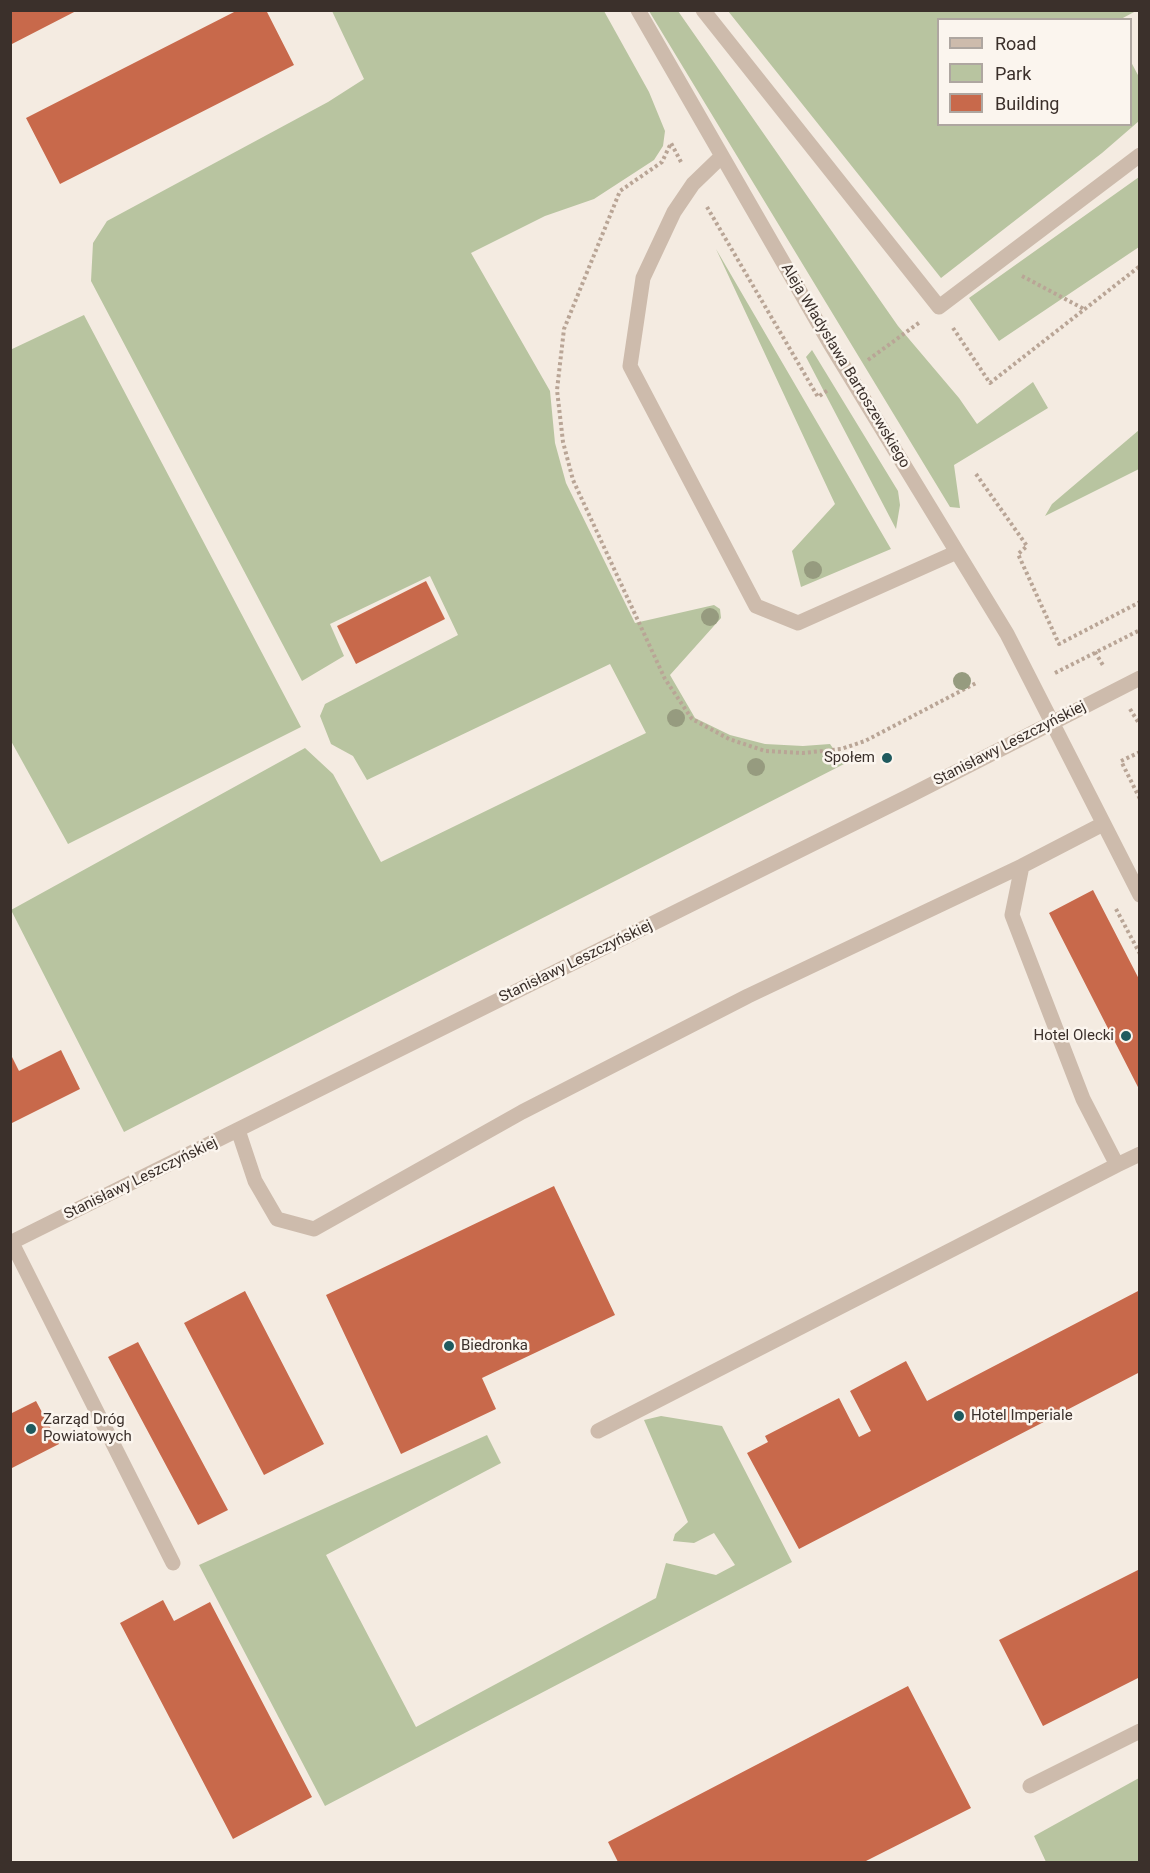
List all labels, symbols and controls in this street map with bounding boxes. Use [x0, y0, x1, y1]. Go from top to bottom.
legend [937, 18, 1132, 126]
text: Road [995, 33, 1036, 54]
text: Park [995, 63, 1031, 84]
text: Building [995, 93, 1059, 114]
street label: Aleja Władysława Bartoszewskiego [777, 260, 913, 472]
street label: Stanisławy Leszczyńskiej [931, 698, 1089, 790]
place label: Społem [824, 749, 875, 767]
marker: Społem [880, 751, 894, 765]
street label: Stanisławy Leszczyńskiej [496, 917, 656, 1007]
place label: Hotel Olecki [1033, 1027, 1114, 1045]
marker: Hotel Olecki [1119, 1029, 1133, 1043]
street label: Stanisławy Leszczyńskiej [61, 1134, 221, 1224]
place label: Biedronka [461, 1337, 528, 1355]
marker: Biedronka [442, 1339, 456, 1353]
place label: Hotel Imperiale [971, 1407, 1073, 1425]
marker: Hotel Imperiale [952, 1409, 966, 1423]
place label: Zarząd Dróg Powiatowych [43, 1411, 132, 1446]
marker: Zarząd Dróg Powiatowych [24, 1422, 38, 1436]

